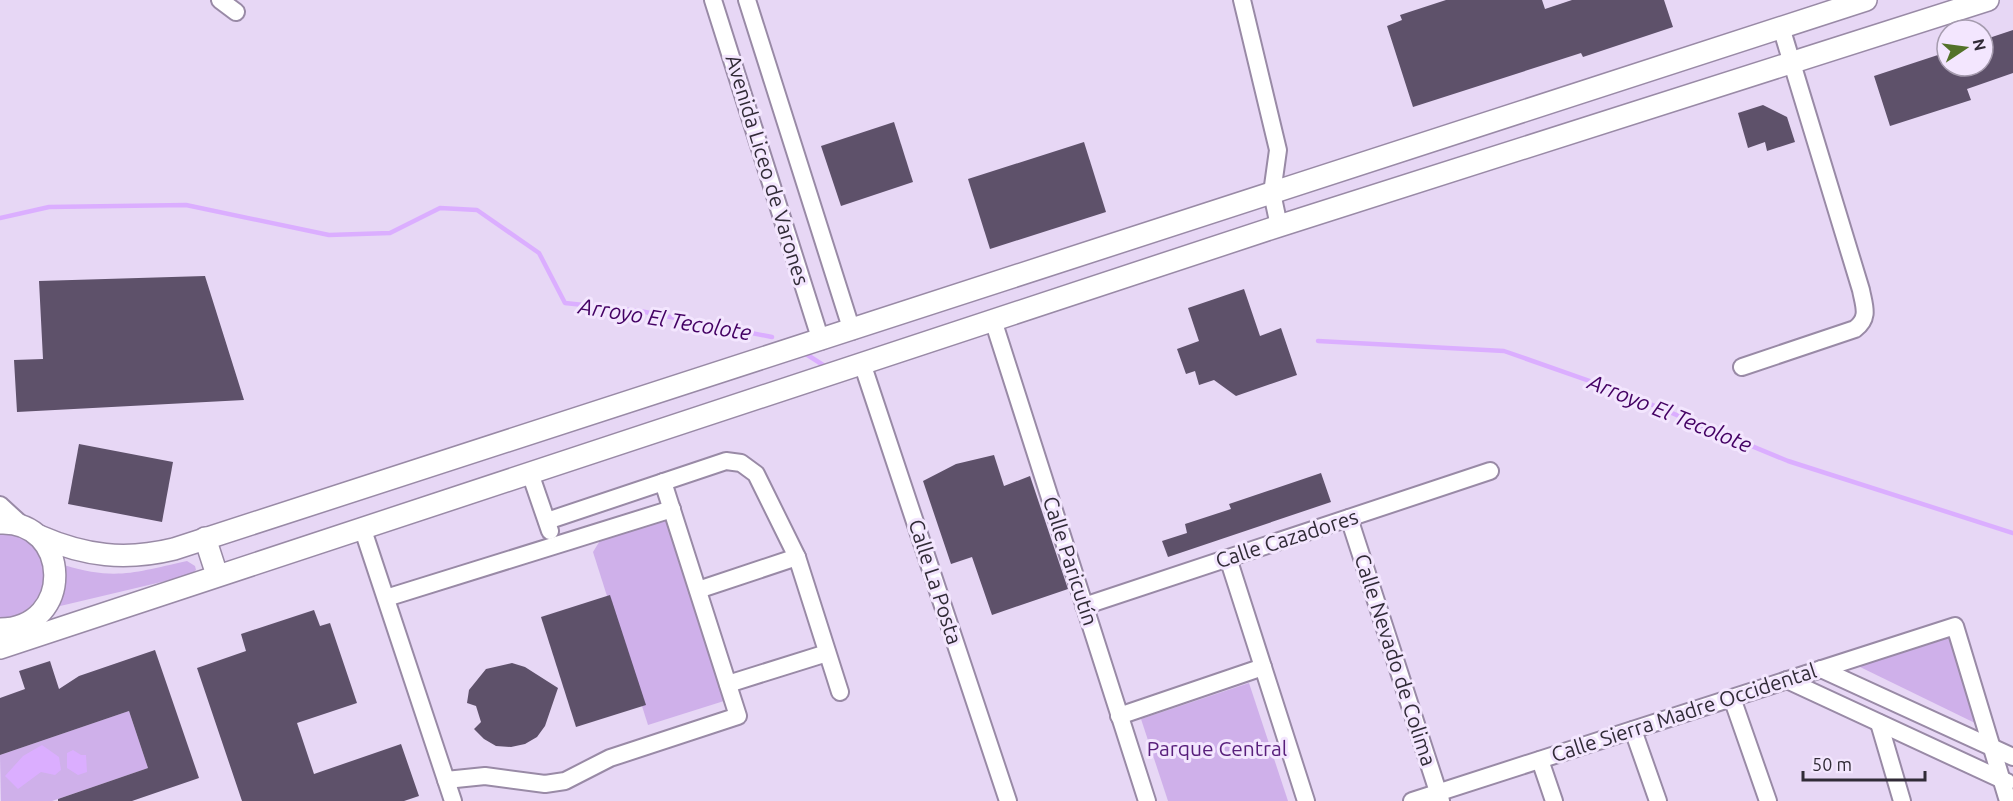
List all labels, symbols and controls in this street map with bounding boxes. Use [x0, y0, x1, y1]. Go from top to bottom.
north arrow [1935, 18, 1995, 78]
text: N [1970, 37, 1990, 52]
street label: Avenida Liceo de Varones [721, 52, 814, 288]
water label: Arroyo El Tecolote [576, 292, 753, 344]
water label: Arroyo El Tecolote [1584, 368, 1756, 457]
street label: Calle Paricutín [1039, 493, 1103, 628]
street label: Calle Cazadores [1212, 504, 1361, 572]
street label: Calle La Posta [904, 516, 967, 647]
street label: Calle Nevado de Colima [1350, 551, 1442, 769]
street label: Calle Sierra Madre Occidental [1548, 658, 1819, 766]
park label: Parque Central [1147, 736, 1287, 760]
scale bar [1803, 744, 1924, 782]
text: 50 m [1812, 754, 1852, 774]

